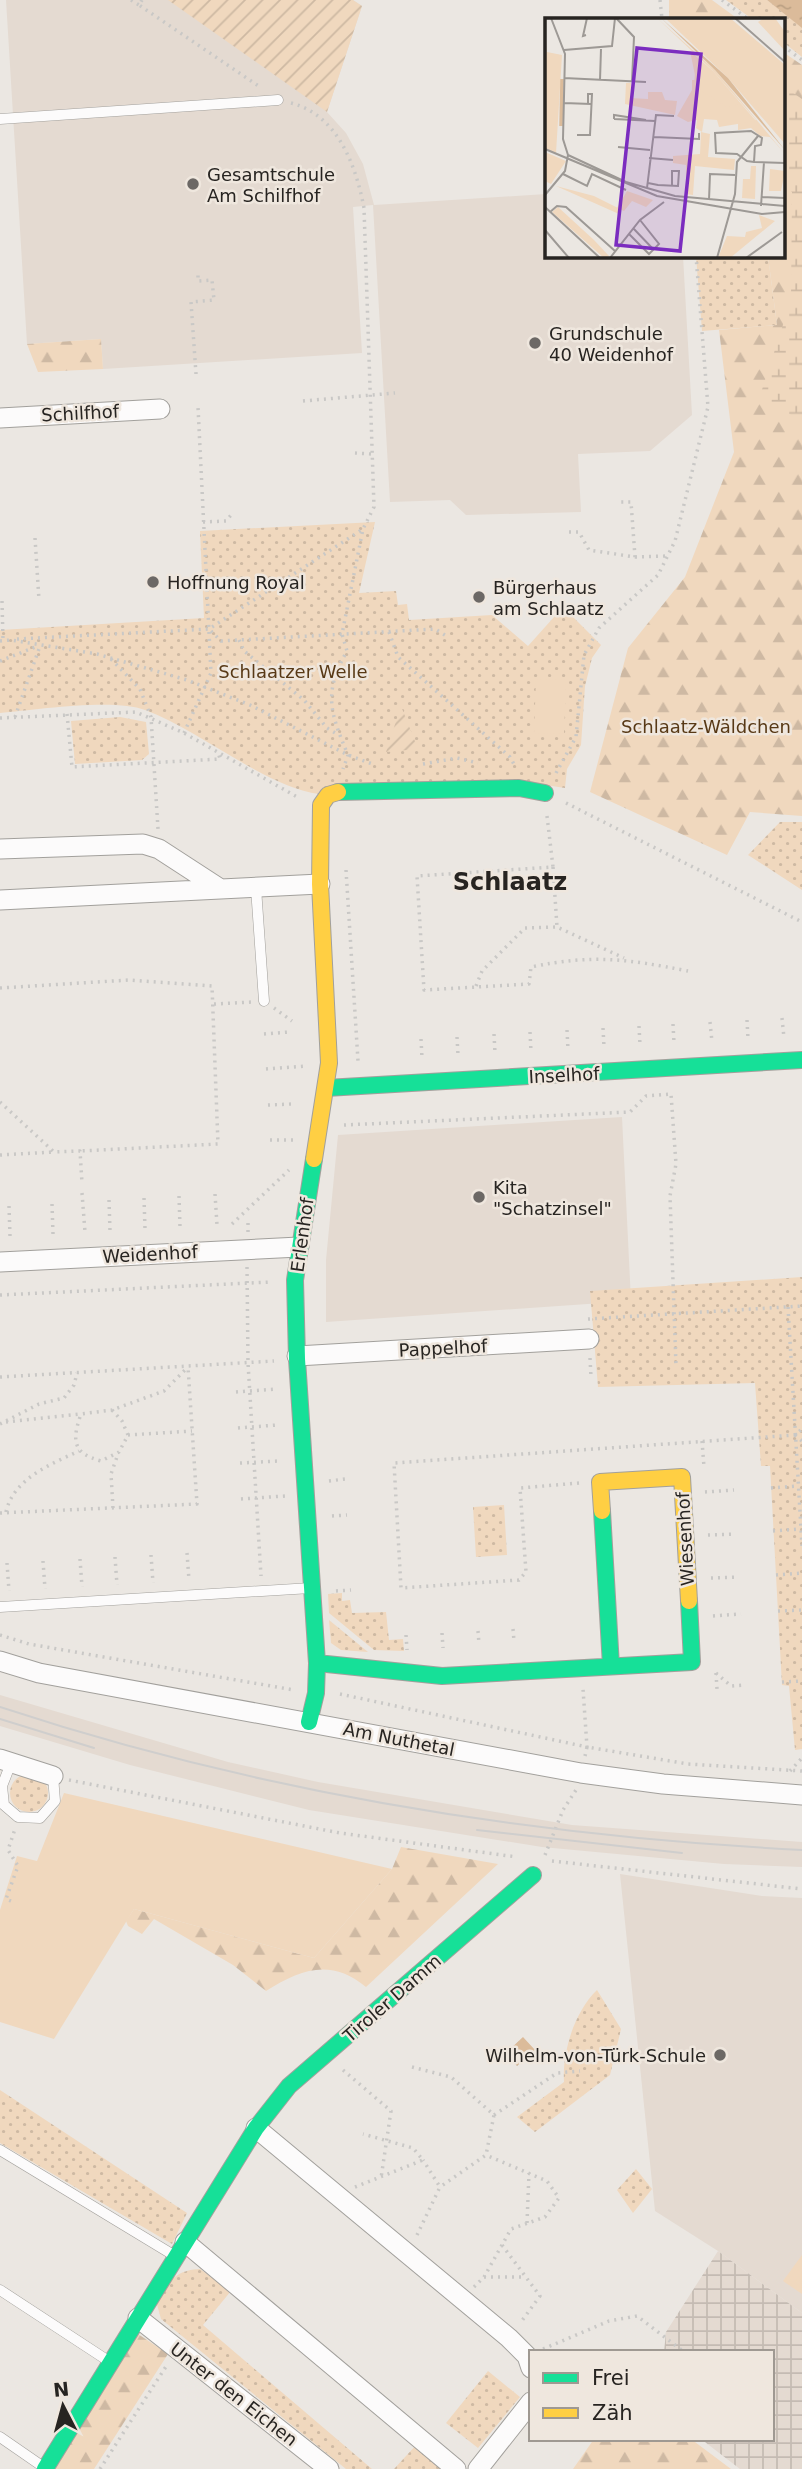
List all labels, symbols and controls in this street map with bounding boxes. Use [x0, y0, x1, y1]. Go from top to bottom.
inset map [545, 18, 784, 257]
place label: Gesamtschule Am Schilfhof [207, 164, 335, 206]
marker: Gesamtschule Am Schilfhof [185, 176, 201, 192]
place label: Grundschule 40 Weidenhof [549, 323, 674, 365]
marker: Grundschule 40 Weidenhof [527, 335, 543, 351]
street label: Schilfhof [41, 400, 120, 426]
place label: Hoffnung Royal [167, 572, 305, 593]
marker: Hoffnung Royal [145, 574, 161, 590]
place label: Bürgerhaus am Schlaatz [493, 577, 604, 619]
marker: Bürgerhaus am Schlaatz [471, 589, 487, 605]
park label: Schlaatzer Welle [218, 661, 368, 682]
park label: Schlaatz-Wäldchen [621, 716, 791, 737]
district label: Schlaatz [453, 868, 567, 896]
street label: Inselhof [528, 1063, 601, 1087]
place label: Kita "Schatzinsel" [493, 1177, 612, 1219]
marker: Kita "Schatzinsel" [471, 1189, 487, 1205]
street label: Erlenhof [286, 1196, 318, 1274]
street label: Weidenhof [102, 1241, 199, 1267]
street label: Pappelhof [398, 1335, 489, 1361]
street label: Wiesenhof [672, 1491, 698, 1587]
street label: Am Nuthetal [341, 1718, 457, 1760]
street label: Tiroler Damm [338, 1950, 445, 2047]
place label: Wilhelm-von-Türk-Schule [485, 2045, 706, 2066]
marker: Wilhelm-von-Türk-Schule [712, 2047, 728, 2063]
street label: Unter den Eichen [166, 2338, 302, 2450]
legend [529, 2350, 774, 2441]
text: Frei [592, 2366, 629, 2390]
north arrow [28, 2371, 98, 2441]
text: N [52, 2377, 70, 2401]
text: Zäh [592, 2401, 633, 2425]

